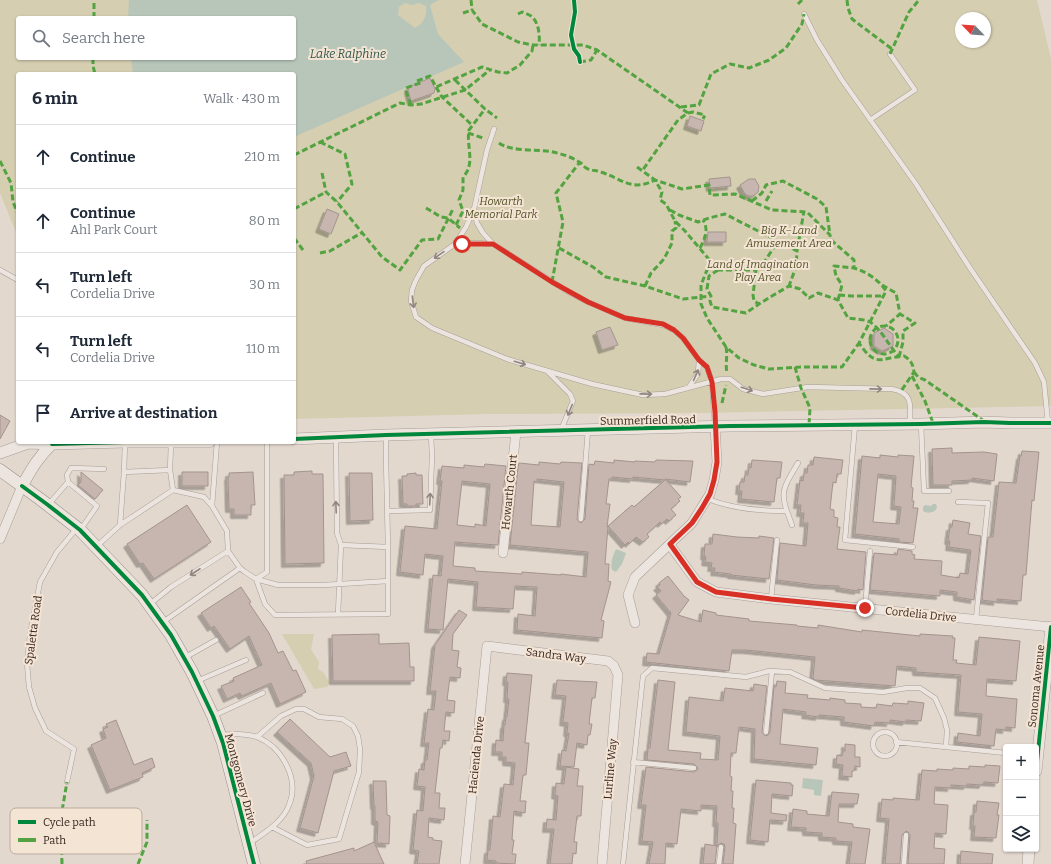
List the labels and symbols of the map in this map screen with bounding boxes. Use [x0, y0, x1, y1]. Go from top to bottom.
north arrow [955, 12, 991, 48]
water label: Lake Ralphine [310, 47, 386, 61]
park label: Howarth Memorial Park [464, 195, 539, 221]
park label: Big K–Land Amusement Area [745, 224, 832, 250]
route start [453, 235, 471, 253]
one-way arrow [434, 251, 445, 259]
park label: Land of Imagination Play Area [707, 258, 809, 284]
one-way arrow [409, 295, 417, 308]
one-way arrow [513, 360, 526, 367]
one-way arrow [693, 369, 700, 381]
one-way arrow [869, 385, 882, 393]
one-way arrow [741, 386, 754, 393]
one-way arrow [639, 391, 652, 398]
one-way arrow [565, 404, 573, 416]
street label: Summerfield Road [600, 413, 697, 428]
street label: Howarth Court [499, 454, 520, 530]
one-way arrow [427, 493, 434, 506]
one-way arrow [333, 501, 340, 514]
one-way arrow [190, 568, 201, 576]
street label: Spaletta Road [22, 594, 45, 666]
route end [856, 599, 874, 617]
street label: Cordelia Drive [885, 604, 957, 625]
street label: Sonoma Avenue [1026, 644, 1047, 728]
street label: Sandra Way [525, 645, 587, 666]
street label: Hacienda Drive [466, 716, 487, 795]
street label: Montgomery Drive [222, 732, 259, 828]
street label: Lurline Way [601, 738, 620, 800]
legend [10, 808, 142, 854]
text: Cycle path [43, 816, 96, 829]
text: Path [43, 834, 66, 847]

